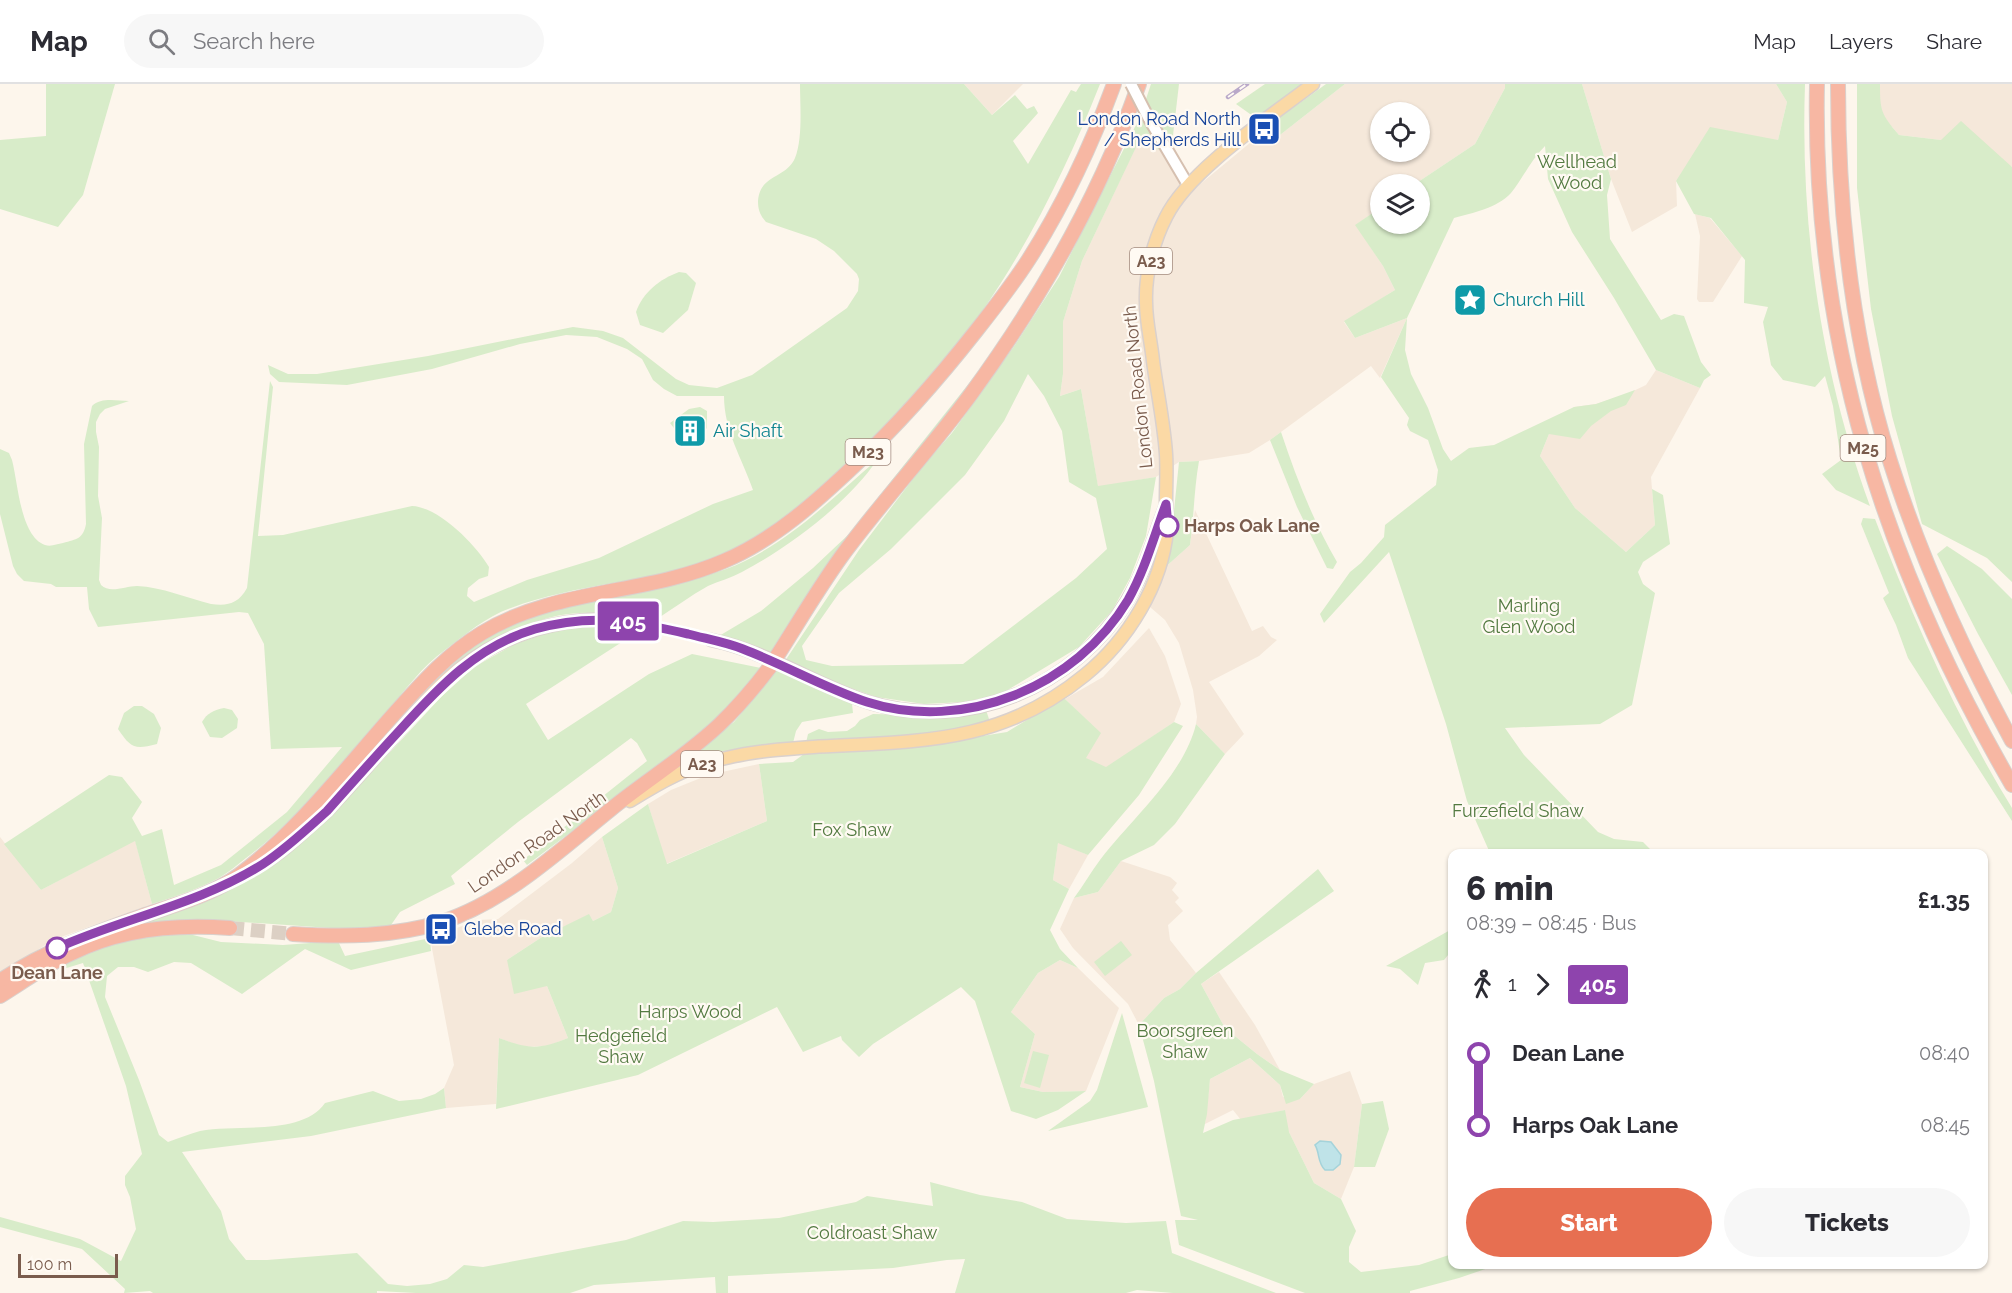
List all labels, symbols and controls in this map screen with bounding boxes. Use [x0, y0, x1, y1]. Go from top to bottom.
search box [124, 14, 544, 68]
text: Map [30, 25, 88, 58]
icon: search [145, 25, 178, 58]
text: Search here [193, 28, 315, 54]
text: Map [1753, 29, 1796, 54]
text: Layers [1829, 29, 1893, 54]
text: Share [1926, 29, 1982, 54]
map controls [1370, 102, 1430, 234]
button: locate [1370, 102, 1430, 162]
place label: London Road North / Shepherds Hill [1077, 108, 1241, 150]
bus stop icon: London Road North / Shepherds Hill [1246, 111, 1282, 147]
park label: Wellhead Wood [1537, 151, 1617, 193]
button: layers [1370, 174, 1430, 234]
road number: A23 [1130, 248, 1172, 274]
place icon: Church Hill [1452, 282, 1488, 318]
place label: Church Hill [1493, 289, 1585, 310]
street label: London Road North [1119, 305, 1156, 469]
building icon: Air Shaft [672, 413, 708, 449]
place label: Air Shaft [713, 420, 783, 441]
road number: M25 [1840, 435, 1886, 461]
road number: M23 [846, 439, 890, 465]
marker: Harps Oak Lane [1157, 515, 1179, 537]
place label: Harps Oak Lane [1184, 515, 1320, 536]
park label: Marling Glen Wood [1482, 595, 1576, 637]
line badge: 405 [594, 602, 662, 640]
text: 405 [610, 609, 646, 634]
road number: A23 [681, 751, 723, 777]
street label: London Road North [464, 786, 610, 897]
park label: Furzefield Shaw [1452, 800, 1584, 821]
park label: Fox Shaw [812, 819, 892, 840]
text: 6 min [1466, 869, 1554, 908]
text: £1.35 [1918, 887, 1970, 913]
bus stop icon: Glebe Road [423, 911, 459, 947]
text: 08:39 – 08:45 · Bus [1466, 911, 1636, 935]
place label: Glebe Road [464, 918, 562, 939]
marker: Dean Lane [46, 937, 68, 959]
place label: Dean Lane [11, 962, 103, 983]
icon: walk [1466, 968, 1499, 1001]
icon: forward [1526, 968, 1559, 1001]
text: 1 [1508, 972, 1517, 996]
text: 405 [1580, 972, 1616, 997]
park label: Harps Wood [638, 1001, 742, 1022]
park label: Boorsgreen Shaw [1136, 1020, 1234, 1062]
park label: Hedgefield Shaw [575, 1025, 667, 1067]
text: Dean Lane [1512, 1040, 1624, 1066]
text: 08:40 [1919, 1041, 1970, 1065]
text: Harps Oak Lane [1512, 1112, 1678, 1138]
text: 08:45 [1920, 1113, 1970, 1137]
button: Start [1466, 1188, 1712, 1257]
button: Tickets [1724, 1188, 1970, 1257]
park label: Coldroast Shaw [807, 1222, 938, 1243]
scale bar [18, 1251, 118, 1278]
text: 100 m [27, 1255, 72, 1274]

